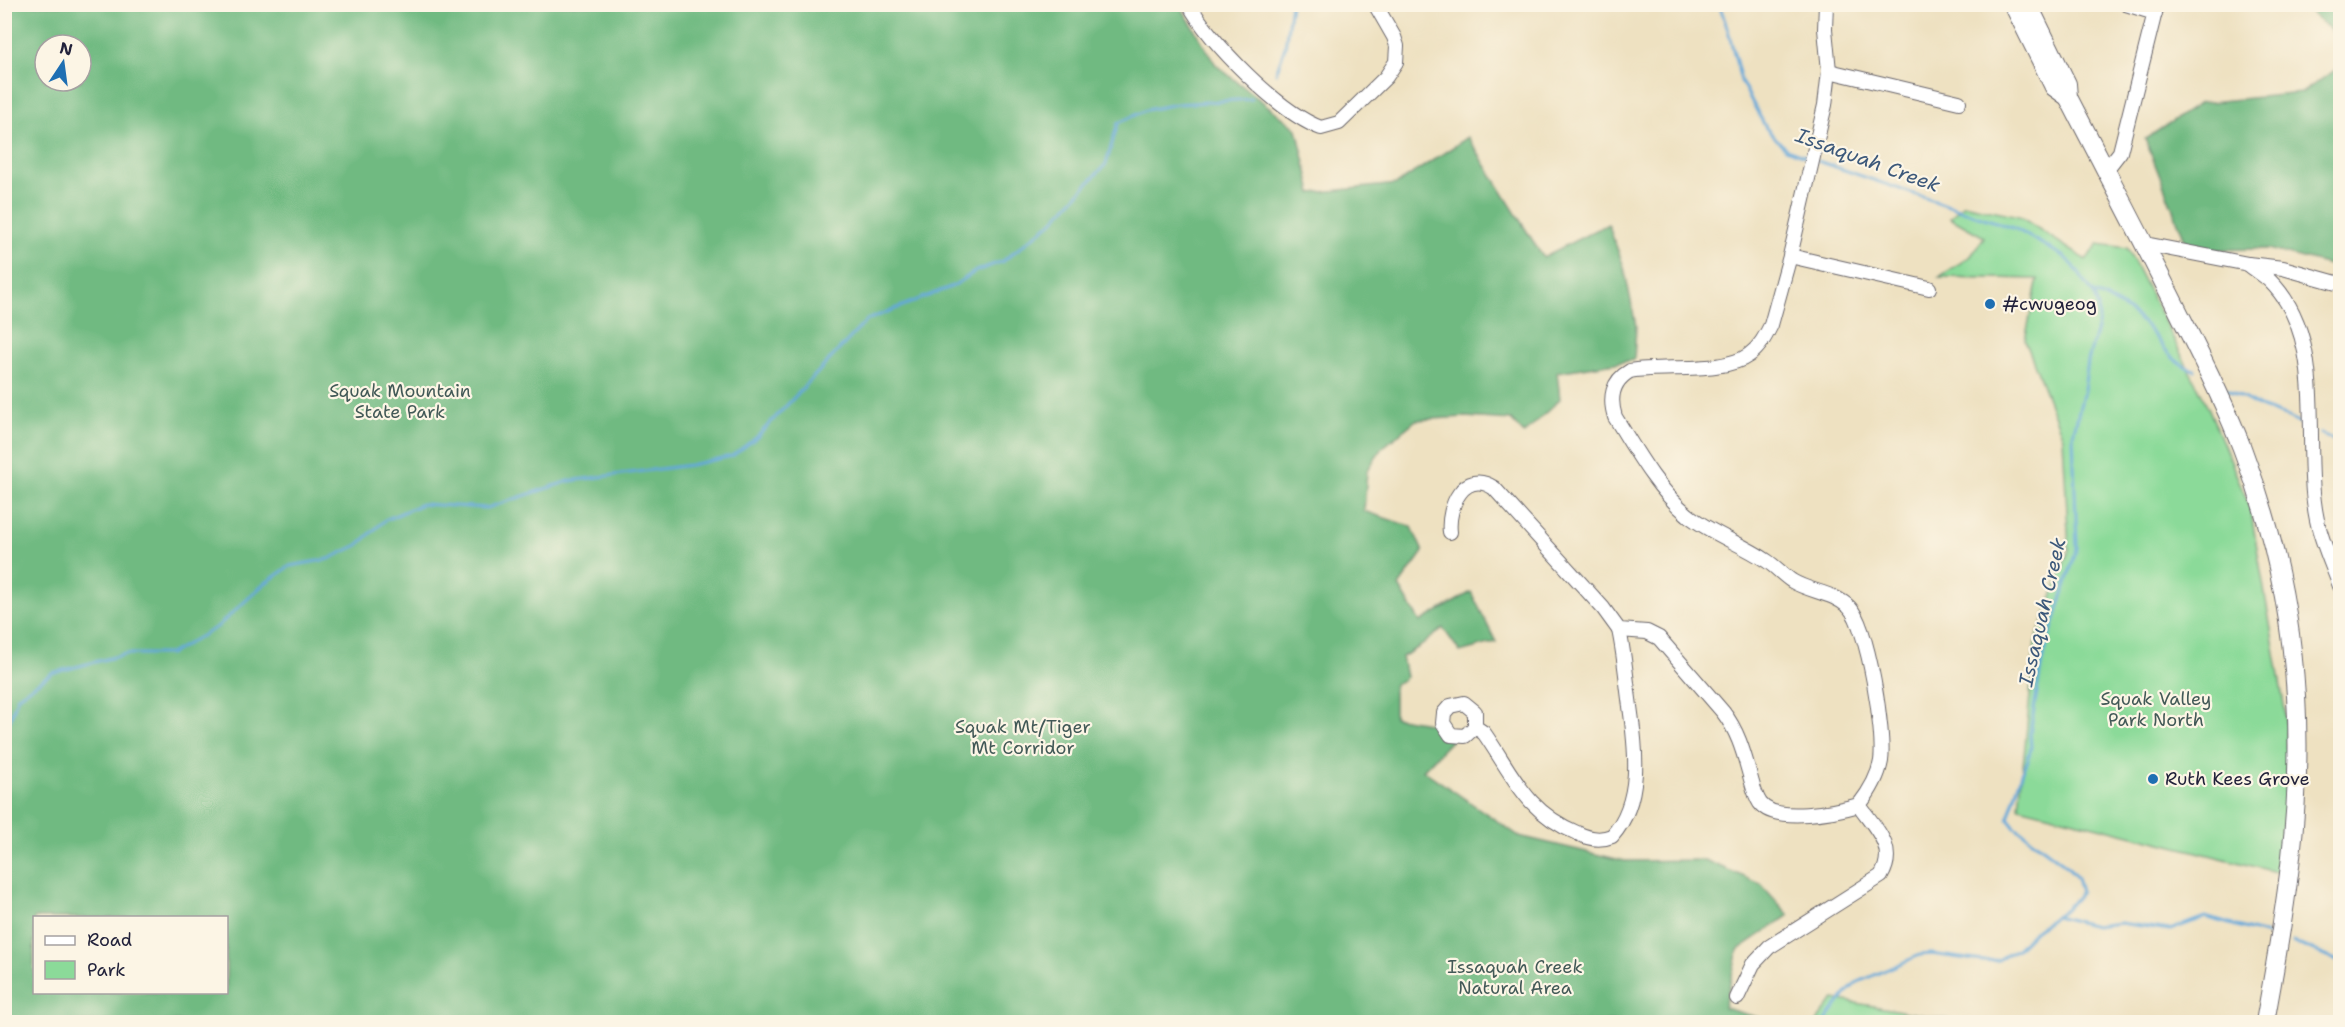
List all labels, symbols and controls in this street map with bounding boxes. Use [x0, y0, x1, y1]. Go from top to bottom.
north arrow [33, 33, 93, 93]
text: N [58, 37, 75, 61]
water label: Issaquah Creek [1791, 121, 1944, 198]
place label: #cwugeog [2002, 292, 2097, 316]
marker: #cwugeog [1983, 297, 1997, 311]
park label: Squak Mountain State Park [329, 379, 471, 424]
water label: Issaquah Creek [2012, 535, 2072, 690]
park label: Squak Valley Park North [2101, 687, 2211, 732]
park label: Squak Mt/Tiger Mt Corridor [955, 715, 1091, 760]
place label: Ruth Kees Grove [2165, 767, 2310, 791]
marker: Ruth Kees Grove [2146, 772, 2160, 786]
legend [33, 916, 228, 994]
text: Road [87, 928, 132, 952]
park label: Issaquah Creek Natural Area [1447, 955, 1583, 1000]
text: Park [87, 958, 126, 982]

